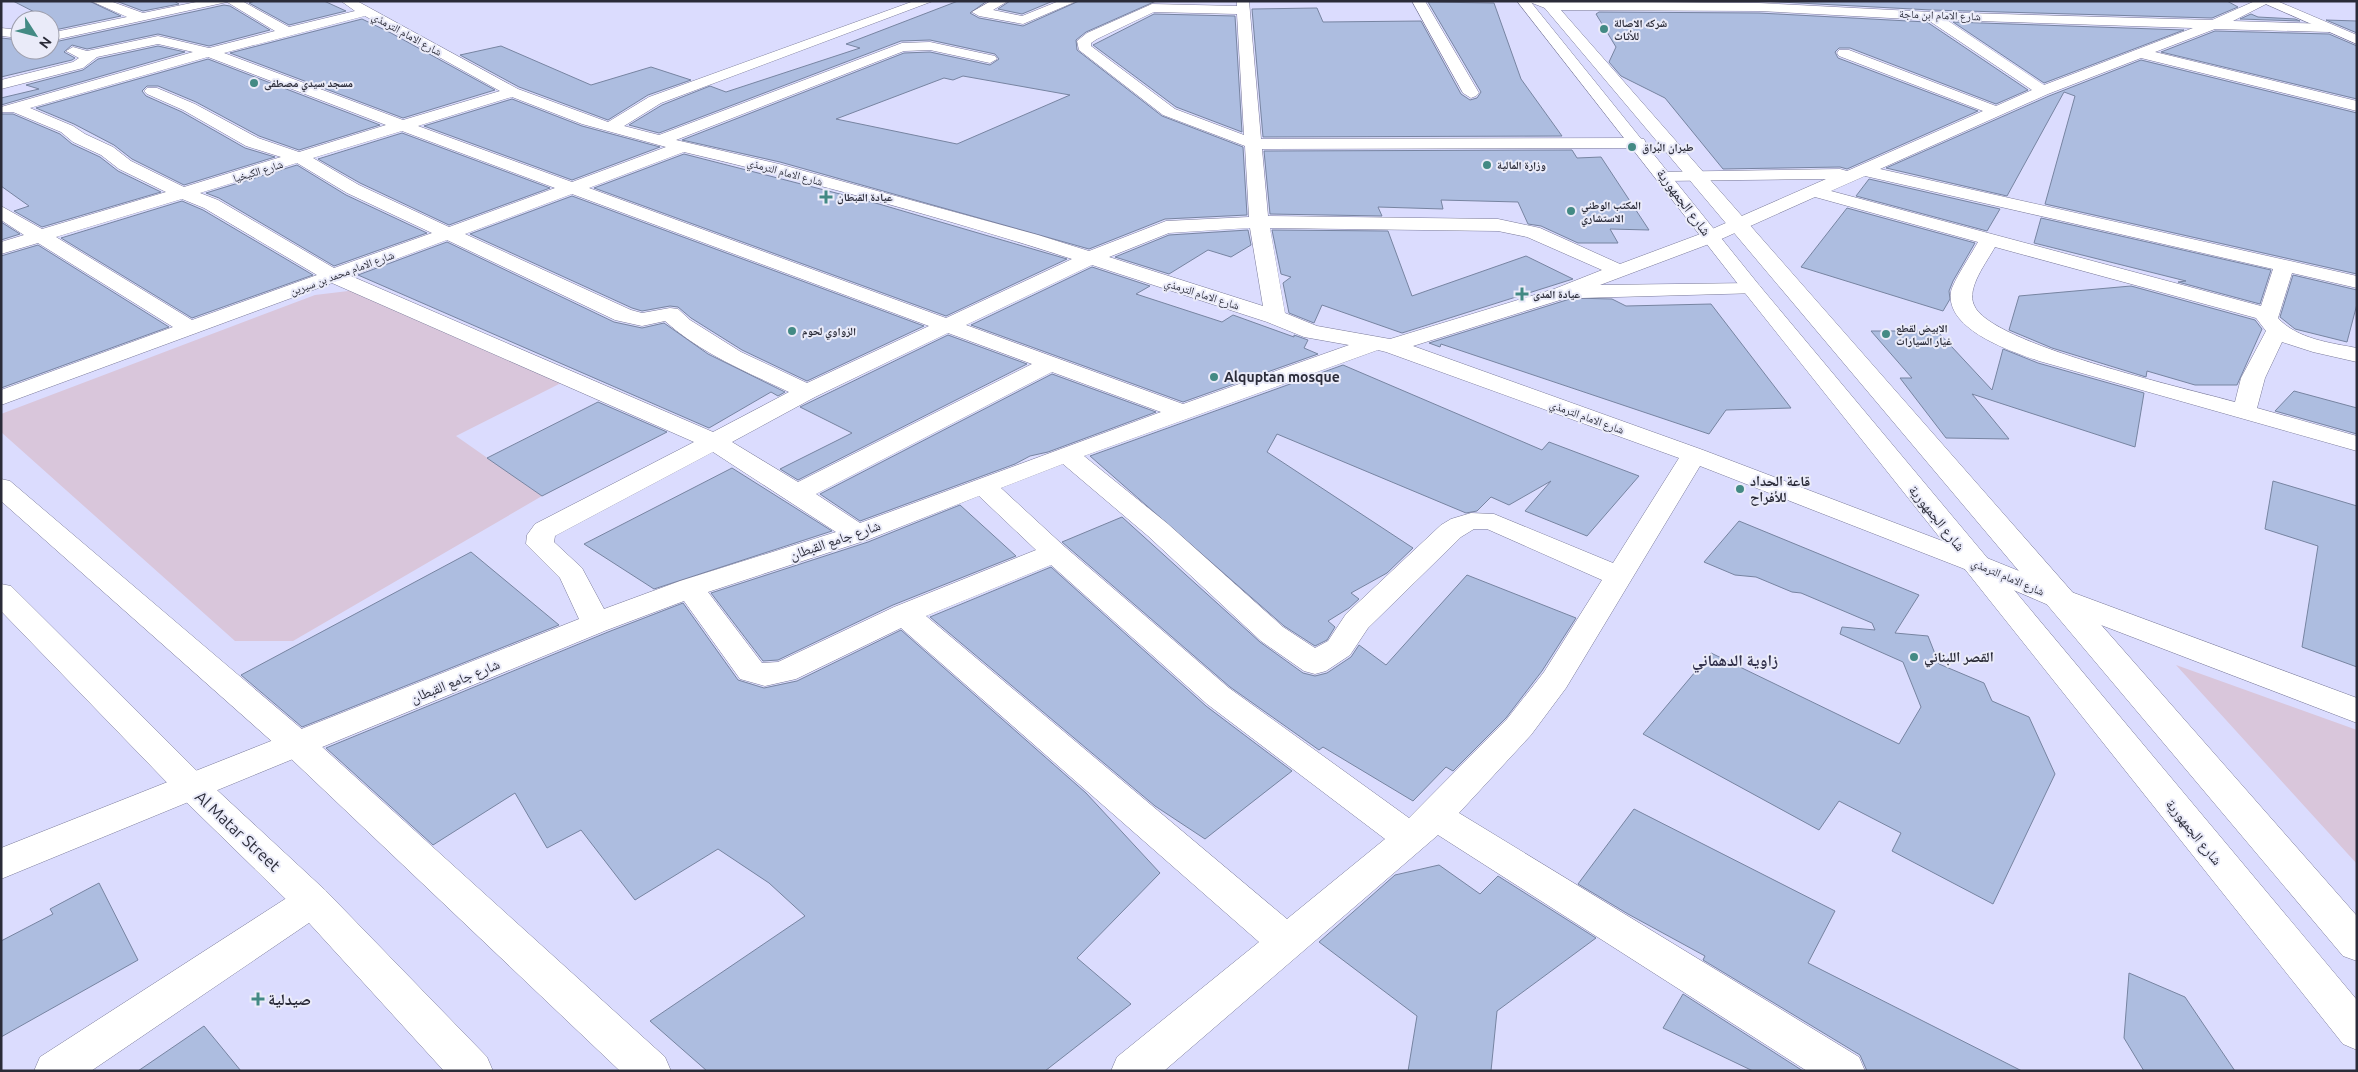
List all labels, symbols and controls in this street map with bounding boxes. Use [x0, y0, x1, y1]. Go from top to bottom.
street label: شارع الامام ابن ماجة [1899, 8, 1981, 23]
north arrow [10, 10, 60, 60]
street label: شارع الامام الترمذي [369, 10, 444, 61]
place label: شركه الاصالة للأثاث [1614, 17, 1668, 42]
marker: شركه الاصالة للأثاث [1598, 23, 1610, 35]
text: N [36, 34, 55, 52]
marker: مسجد سيدي مصطفى [248, 77, 260, 89]
place label: مسجد سيدي مصطفى [264, 77, 353, 92]
marker: طيران البُراق [1626, 141, 1638, 153]
place label: طيران البُراق [1642, 141, 1694, 155]
street label: شارع الامام الترمذي [745, 156, 824, 191]
street label: شارع الكيخيا [232, 158, 285, 185]
marker: وزارة المالية [1481, 159, 1493, 171]
place label: وزارة المالية [1497, 159, 1546, 172]
street label: شارع الجمهورية [1652, 165, 1714, 240]
marker: عيادة القبطان [819, 190, 833, 204]
place label: عيادة القبطان [837, 191, 893, 205]
place label: المكتب الوطني الاستشاري [1581, 199, 1641, 227]
marker: المكتب الوطني الاستشاري [1565, 205, 1577, 217]
street label: شارع الامام محمد بن سيرين [288, 249, 396, 298]
street label: شارع الامام الترمذي [1162, 276, 1241, 314]
marker: عيادة المدى [1515, 287, 1529, 301]
place label: عيادة المدى [1533, 288, 1581, 302]
place label: الابيض لقطع غيار السيارات [1896, 322, 1952, 348]
marker: الزواوي لحوم [786, 325, 798, 337]
place label: الزواوي لحوم [802, 325, 856, 340]
marker: الابيض لقطع غيار السيارات [1880, 328, 1892, 340]
place label: Alquptan mosque [1224, 369, 1340, 385]
marker: Alquptan mosque [1208, 371, 1220, 383]
street label: شارع الامام الترمذي [1547, 398, 1626, 439]
place label: قاعة الحداد للأفراح [1750, 473, 1810, 506]
street label: شارع الجمهورية [1904, 482, 1968, 555]
marker: قاعة الحداد للأفراح [1734, 483, 1746, 495]
street label: شارع جامع القبطان [788, 517, 883, 565]
street label: شارع الامام الترمذي [1969, 556, 2046, 600]
place label: القصر اللبناني [1924, 649, 1994, 668]
district label: زاوية الدهماني [1692, 651, 1778, 673]
marker: القصر اللبناني [1908, 651, 1920, 663]
street label: شارع جامع القبطان [408, 656, 503, 708]
street label: Al Matar Street [192, 787, 285, 875]
street label: شارع الجمهورية [2161, 796, 2225, 869]
place label: صيدلية [268, 990, 311, 1008]
marker: صيدلية [252, 993, 264, 1005]

